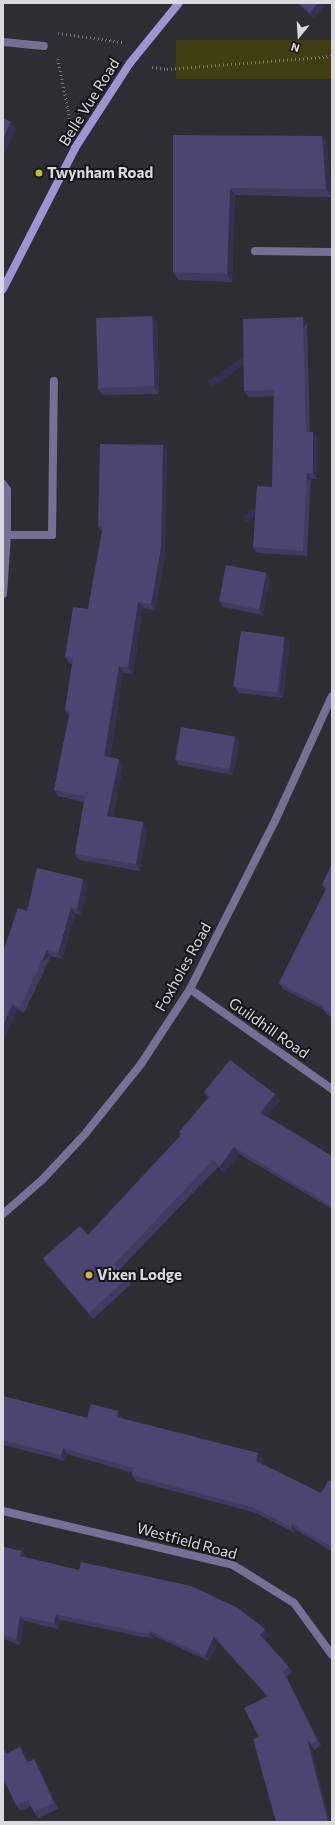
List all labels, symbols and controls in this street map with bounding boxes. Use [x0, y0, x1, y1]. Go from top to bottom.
north arrow [279, 16, 319, 56]
text: N [289, 40, 301, 55]
street label: Belle Vue Road [55, 55, 123, 149]
place label: Twynham Road [47, 164, 153, 182]
marker: Twynham Road [34, 168, 44, 178]
street label: Foxholes Road [151, 919, 215, 1015]
street label: Guildhill Road [225, 994, 313, 1062]
place label: Vixen Lodge [97, 1266, 182, 1284]
marker: Vixen Lodge [84, 1270, 94, 1280]
street label: Westfield Road [135, 1519, 239, 1563]

